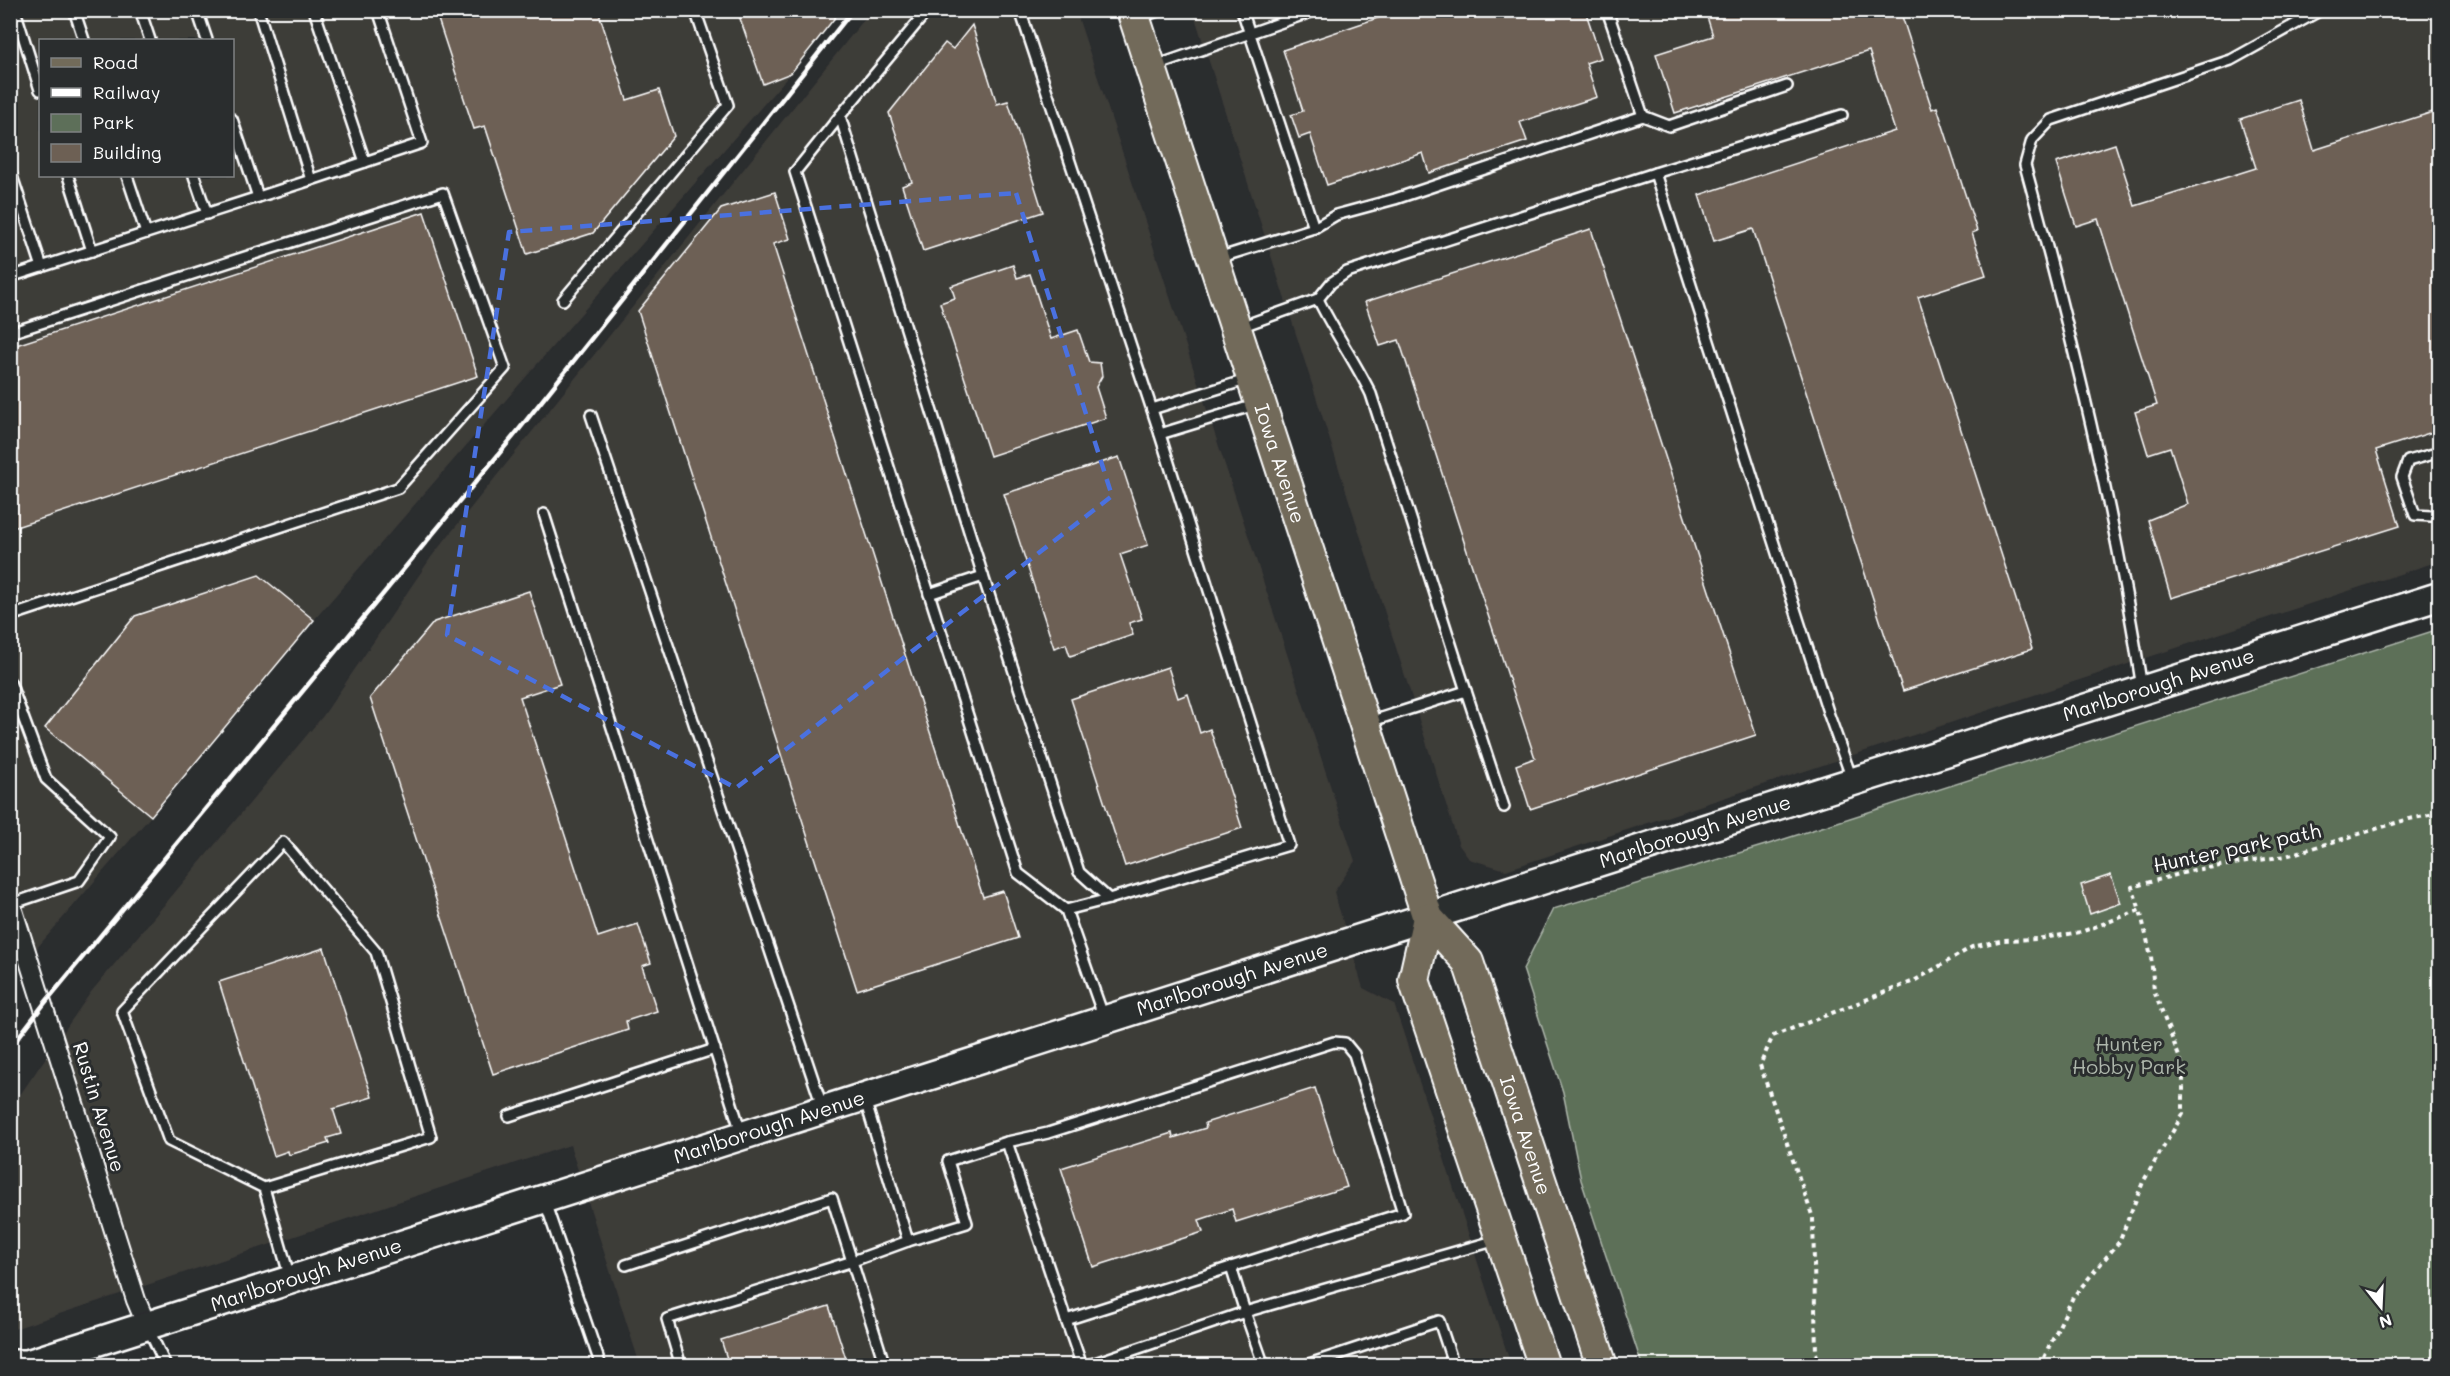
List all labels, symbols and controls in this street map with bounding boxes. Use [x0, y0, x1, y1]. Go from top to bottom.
legend [39, 39, 234, 177]
text: Road [93, 50, 138, 74]
text: Railway [93, 80, 160, 104]
text: Park [93, 110, 134, 134]
text: Building [93, 140, 161, 164]
street label: Iowa Avenue [1249, 400, 1312, 526]
street label: Marlborough Avenue [2059, 642, 2257, 727]
street label: Marlborough Avenue [1596, 788, 1794, 873]
street label: Hunter park path [2151, 817, 2323, 877]
street label: Marlborough Avenue [1133, 936, 1331, 1021]
park label: Hunter Hobby Park [2072, 1030, 2186, 1079]
street label: Rustin Avenue [68, 1038, 132, 1175]
street label: Iowa Avenue [1494, 1072, 1558, 1198]
street label: Marlborough Avenue [670, 1083, 868, 1169]
street label: Marlborough Avenue [207, 1231, 405, 1317]
north arrow [2351, 1277, 2411, 1337]
text: N [2377, 1310, 2395, 1334]

